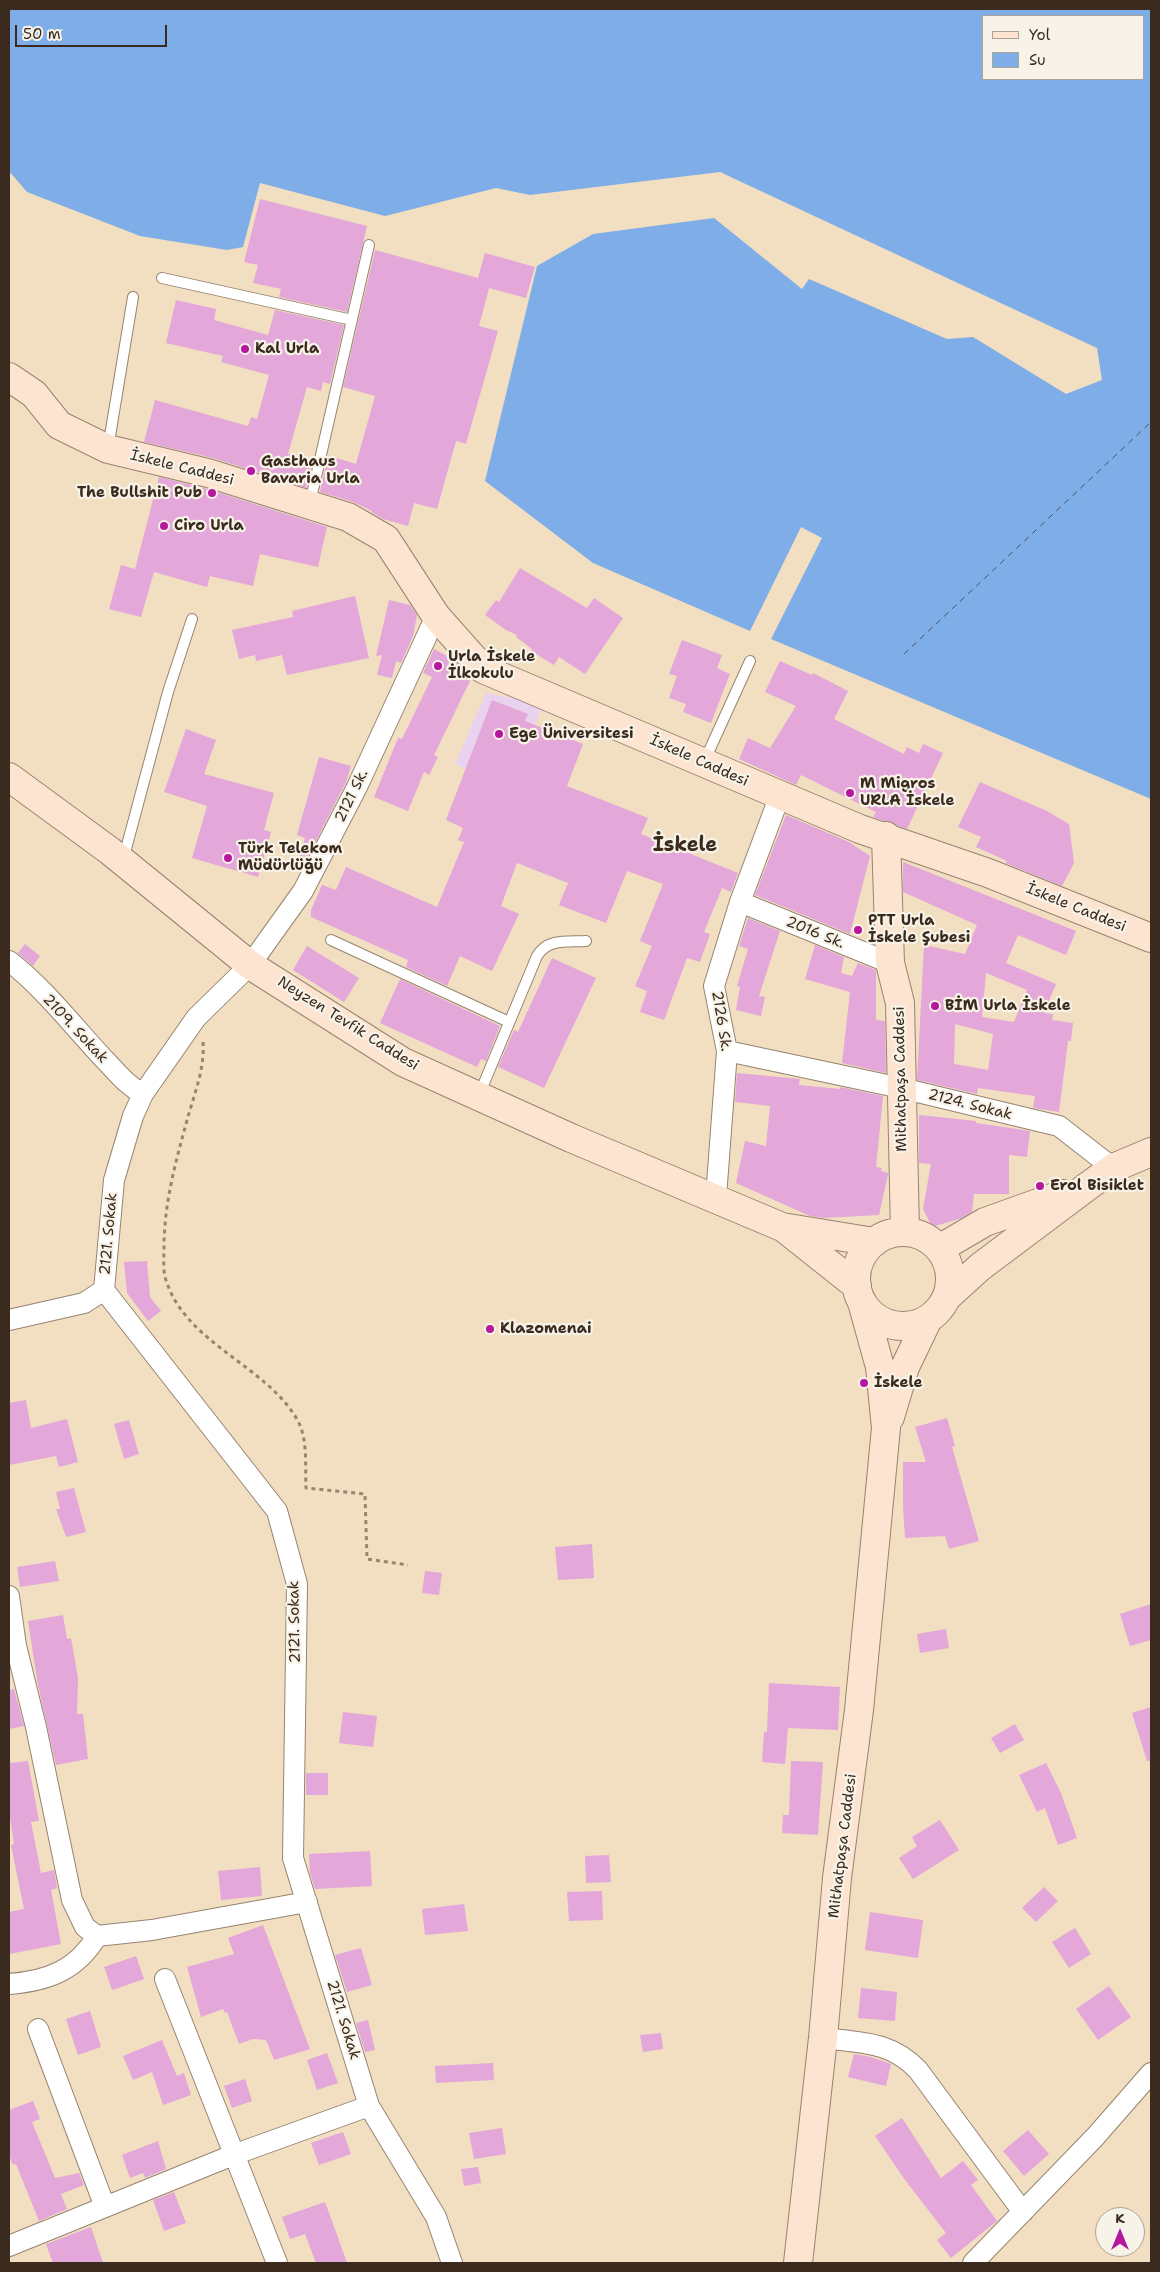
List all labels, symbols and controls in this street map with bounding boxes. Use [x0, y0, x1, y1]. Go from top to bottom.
scale bar [18, 15, 170, 47]
legend [982, 15, 1145, 80]
text: 50 m [23, 24, 61, 44]
text: Yol [1029, 25, 1050, 45]
text: Su [1029, 50, 1046, 70]
place label: Kal Urla [255, 340, 319, 358]
marker: Kal Urla [239, 343, 251, 355]
street label: İskele Caddesi [128, 446, 236, 490]
place label: Gasthaus Bavaria Urla [261, 453, 360, 488]
marker: Gasthaus Bavaria Urla [245, 465, 257, 477]
place label: The Bullshit Pub [77, 484, 202, 502]
marker: The Bullshit Pub [206, 487, 218, 499]
place label: Ciro Urla [174, 517, 244, 535]
marker: Ciro Urla [158, 520, 170, 532]
place label: Urla İskele İlkokulu [448, 648, 535, 683]
marker: Urla İskele İlkokulu [432, 660, 444, 672]
place label: Ege Üniversitesi [509, 725, 634, 743]
marker: Ege Üniversitesi [493, 728, 505, 740]
street label: İskele Caddesi [647, 731, 751, 791]
street label: 2121 Sk. [331, 767, 373, 825]
place label: M Migros URLA İskele [860, 775, 954, 810]
marker: M Migros URLA İskele [844, 787, 856, 799]
district label: İskele [653, 834, 717, 858]
place label: Türk Telekom Müdürlüğü [238, 840, 342, 875]
marker: Türk Telekom Müdürlüğü [222, 852, 234, 864]
street label: İskele Caddesi [1023, 880, 1129, 936]
place label: PTT Urla İskele Şubesi [868, 912, 970, 947]
street label: 2016 Sk. [783, 913, 847, 953]
marker: PTT Urla İskele Şubesi [852, 924, 864, 936]
street label: Neyzen Tevfik Caddesi [274, 973, 422, 1075]
street label: 2126 Sk. [707, 989, 735, 1053]
street label: 2109. Sokak [38, 991, 112, 1067]
place label: BİM Urla İskele [945, 997, 1071, 1015]
marker: BİM Urla İskele [929, 1000, 941, 1012]
street label: Mithatpaşa Caddesi [891, 1006, 911, 1152]
street label: 2124. Sokak [926, 1086, 1014, 1124]
place label: Erol Bisiklet [1050, 1177, 1144, 1195]
marker: Erol Bisiklet [1034, 1180, 1046, 1192]
street label: 2121. Sokak [96, 1192, 122, 1276]
place label: Klazomenai [500, 1320, 592, 1338]
marker: Klazomenai [484, 1323, 496, 1335]
place label: İskele [874, 1374, 922, 1392]
marker: İskele [858, 1377, 870, 1389]
street label: 2121. Sokak [285, 1581, 305, 1663]
street label: Mithatpaşa Caddesi [825, 1773, 861, 1919]
street label: 2121. Sokak [322, 1978, 364, 2062]
north arrow [1095, 2207, 1145, 2257]
text: K [1115, 2209, 1125, 2227]

